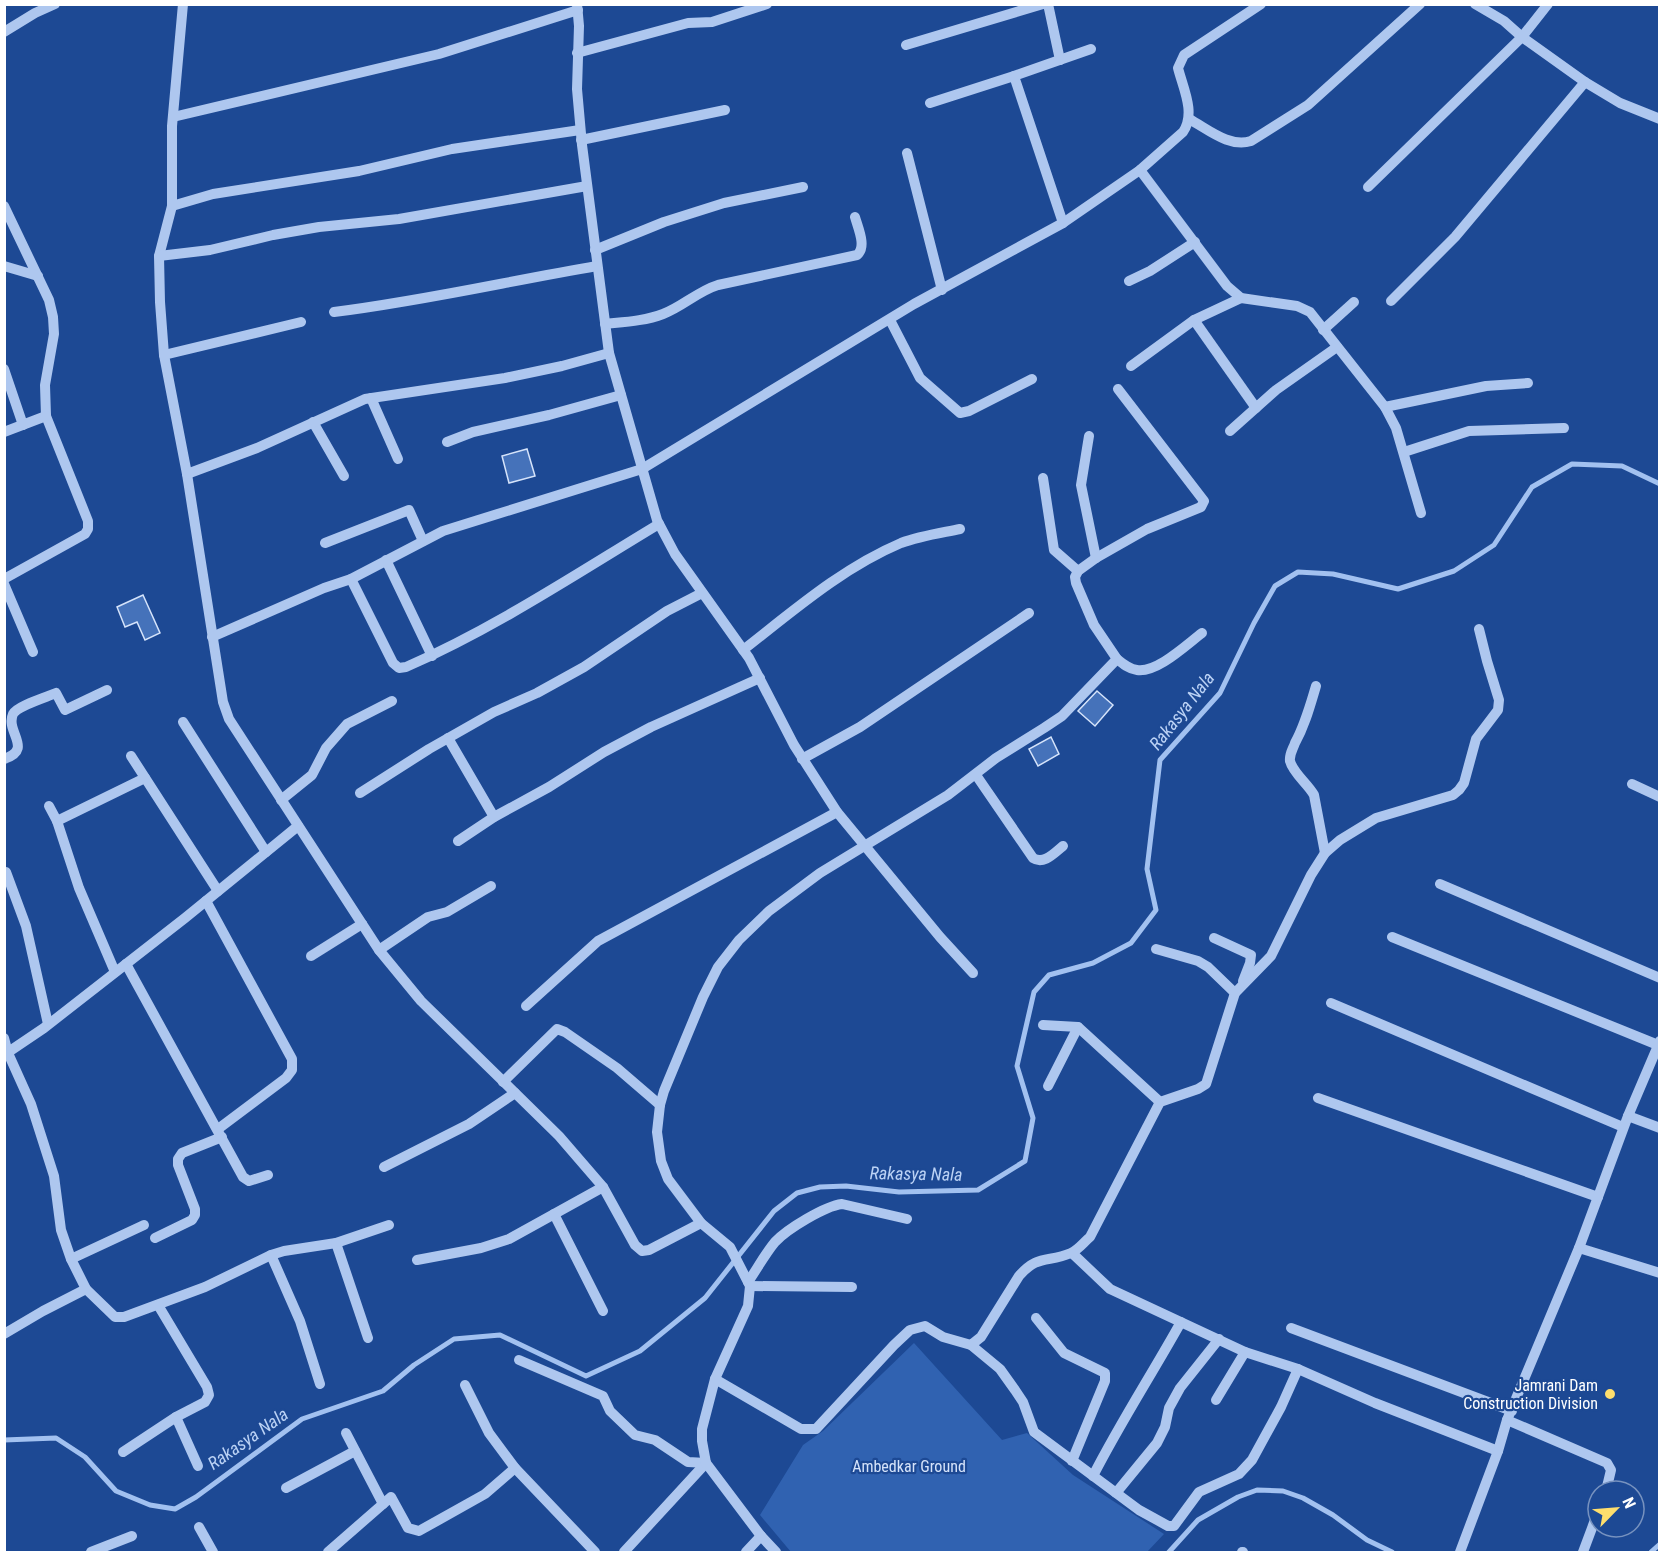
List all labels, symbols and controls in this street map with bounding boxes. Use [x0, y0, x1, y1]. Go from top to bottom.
water label: Rakasya Nala [1145, 668, 1219, 754]
water label: Rakasya Nala [869, 1162, 963, 1185]
place label: Jamrani Dam Construction Division [1463, 1376, 1598, 1413]
marker: Jamrani Dam Construction Division [1603, 1387, 1617, 1401]
water label: Rakasya Nala [204, 1403, 292, 1474]
park label: Ambedkar Ground [852, 1457, 966, 1476]
north arrow [1586, 1479, 1646, 1539]
text: N [1618, 1494, 1640, 1511]

